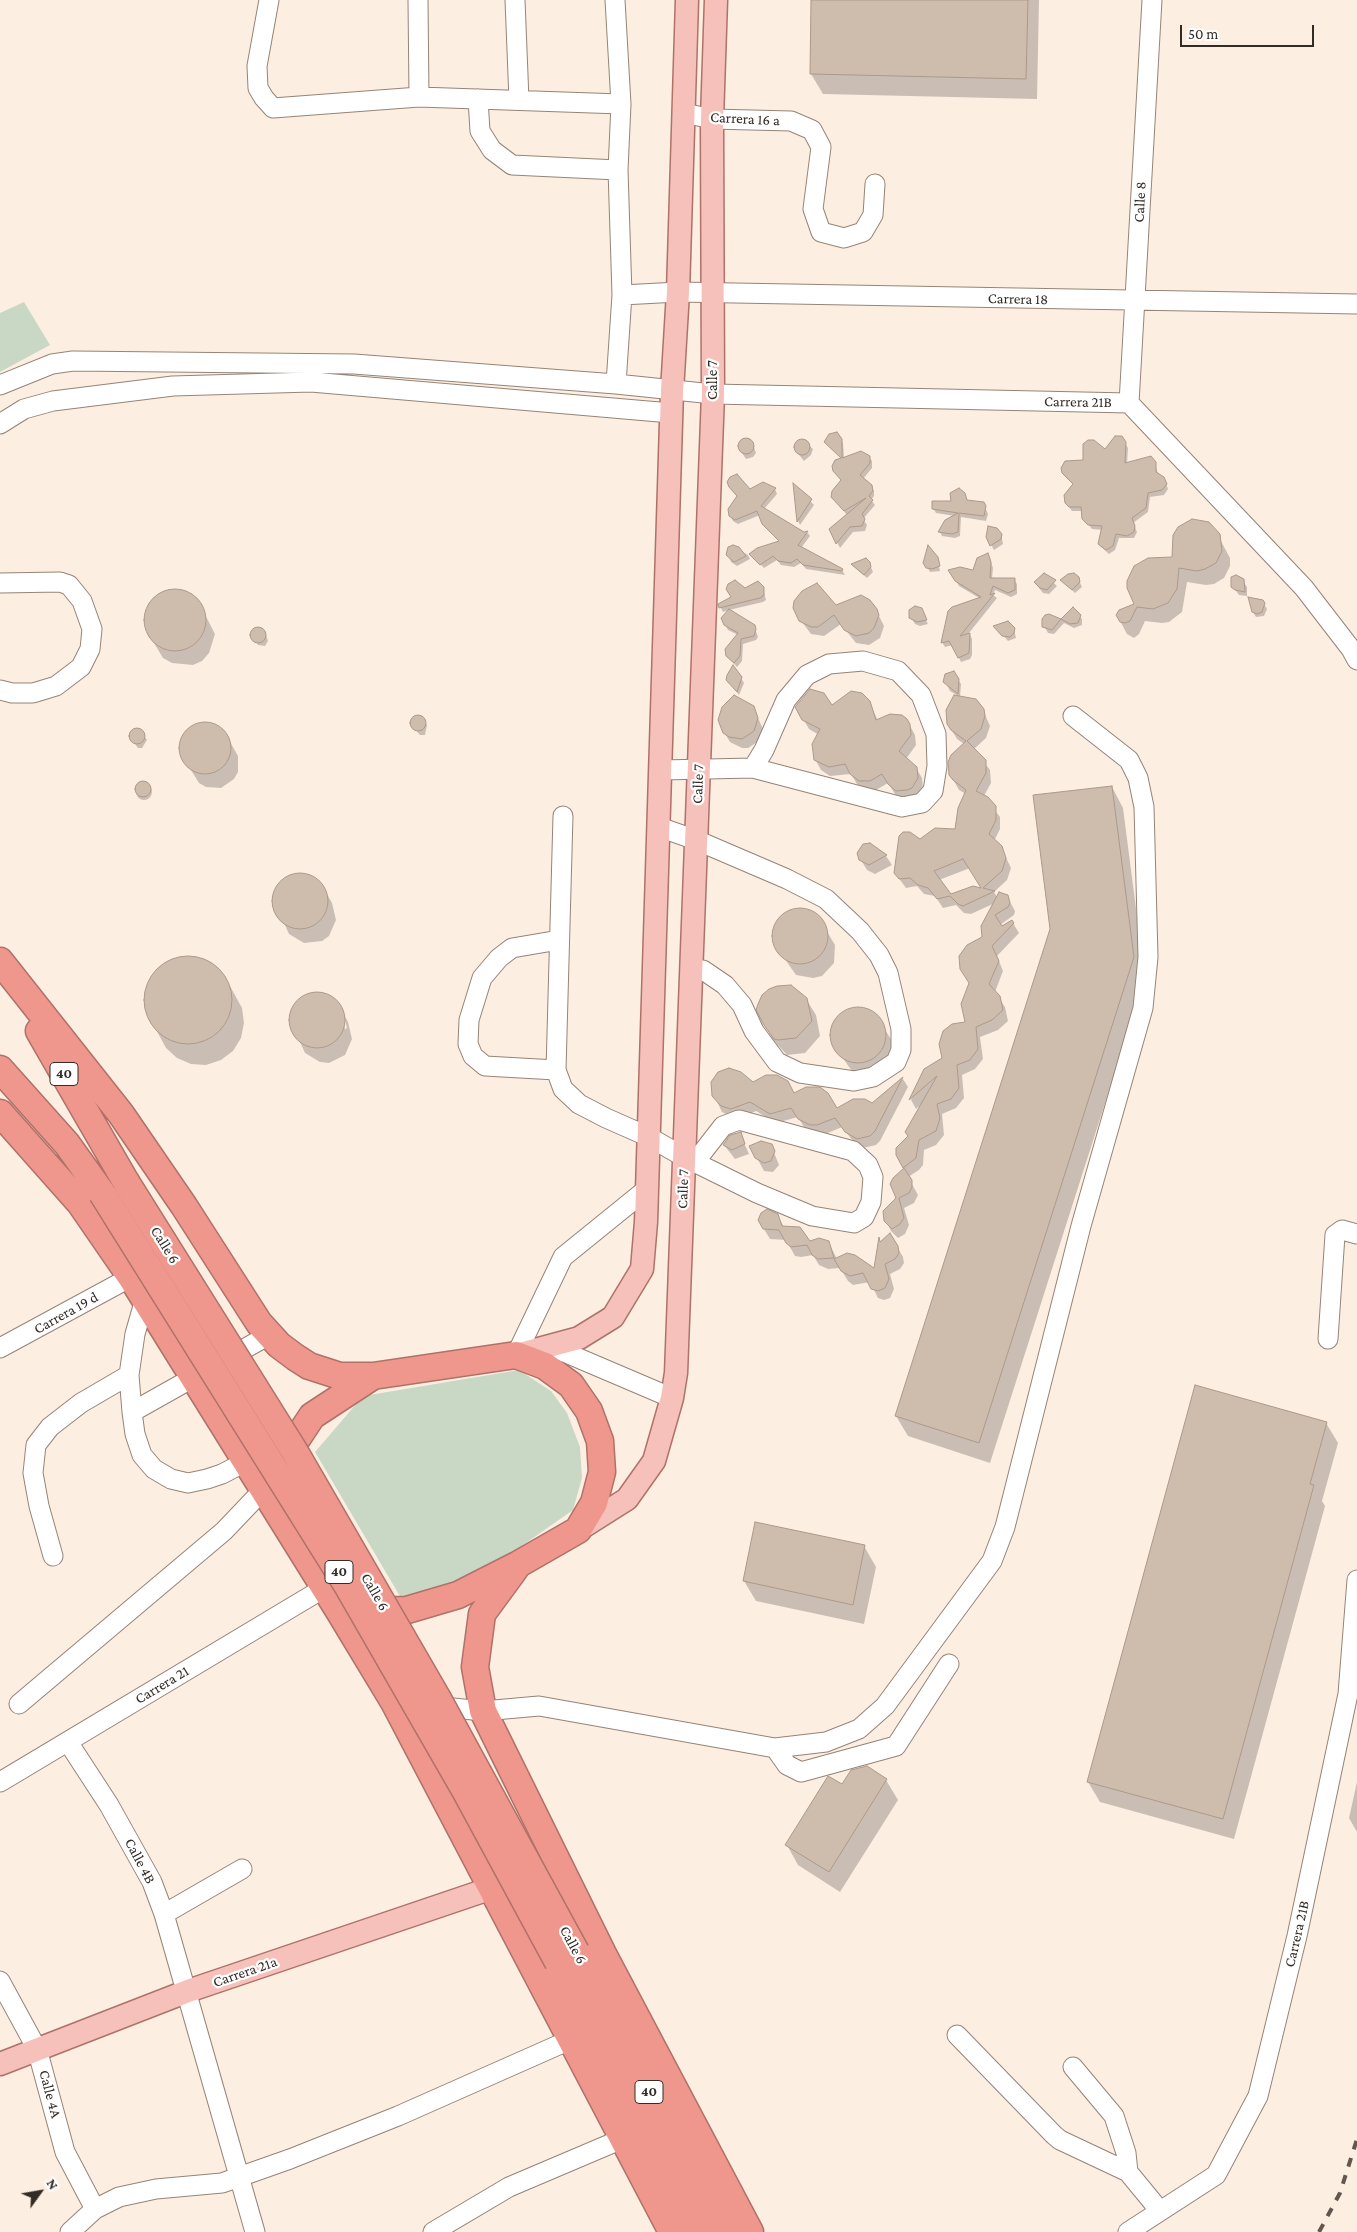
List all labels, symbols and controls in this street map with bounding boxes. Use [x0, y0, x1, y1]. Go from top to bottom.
scale bar [1182, 15, 1316, 47]
text: 50 m [1188, 26, 1218, 42]
street label: Carrera 16 a [710, 108, 780, 130]
street label: Calle 8 [1130, 181, 1150, 223]
street label: Carrera 18 [988, 289, 1048, 309]
street label: Calle 7 [703, 360, 721, 400]
street label: Carrera 21B [1044, 392, 1112, 412]
street label: Calle 7 [688, 764, 708, 804]
road number: 40 [50, 1062, 78, 1086]
street label: Calle 7 [673, 1169, 693, 1209]
street label: Calle 6 [147, 1223, 183, 1267]
street label: Carrera 19 d [31, 1288, 101, 1338]
road number: 40 [325, 1560, 353, 1584]
street label: Calle 6 [357, 1570, 393, 1614]
street label: Carrera 21 [132, 1662, 192, 1708]
street label: Calle 4B [121, 1835, 159, 1887]
street label: Carrera 21B [1281, 1899, 1313, 1969]
street label: Calle 6 [556, 1923, 590, 1967]
street label: Carrera 21a [211, 1953, 279, 1991]
street label: Calle 4A [35, 2068, 65, 2120]
road number: 40 [635, 2080, 663, 2104]
north arrow [15, 2167, 65, 2217]
text: N [43, 2176, 62, 2192]

